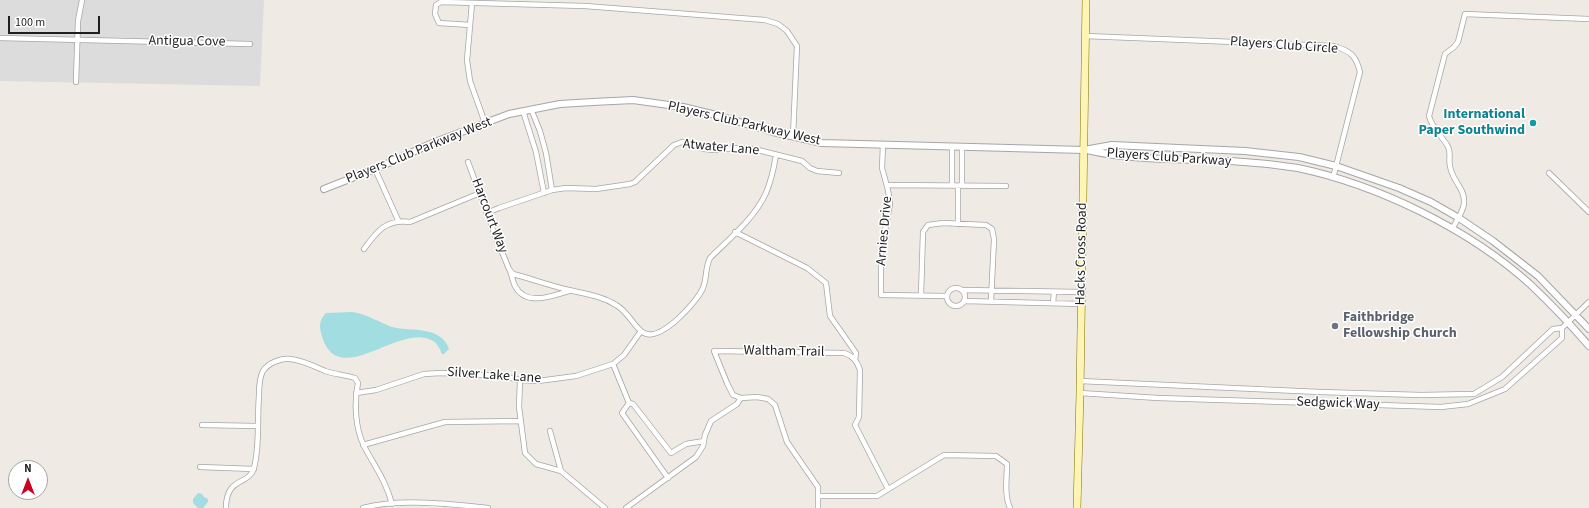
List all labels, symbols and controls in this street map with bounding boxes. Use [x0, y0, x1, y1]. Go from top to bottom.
scale bar [10, 8, 102, 34]
text: 100 m [15, 14, 45, 31]
street label: Antigua Cove [148, 33, 226, 51]
street label: Players Club Circle [1229, 34, 1339, 58]
street label: Players Club Parkway West [666, 98, 822, 150]
place label: International Paper Southwind [1418, 107, 1525, 140]
street label: Players Club Parkway West [344, 114, 494, 188]
marker: International Paper Southwind [1528, 118, 1538, 128]
street label: Atwater Lane [682, 136, 760, 160]
street label: Players Club Parkway [1106, 145, 1232, 171]
street label: Harcourt Way [467, 176, 511, 256]
street label: Arnies Drive [874, 196, 896, 266]
street label: Hacks Cross Road [1073, 202, 1091, 306]
place label: Faithbridge Fellowship Church [1343, 310, 1457, 342]
marker: Faithbridge Fellowship Church [1330, 321, 1340, 331]
street label: Waltham Trail [744, 343, 824, 361]
street label: Silver Lake Lane [446, 364, 542, 388]
street label: Sedgwick Way [1296, 394, 1380, 414]
north arrow [8, 460, 48, 500]
text: N [24, 461, 32, 476]

